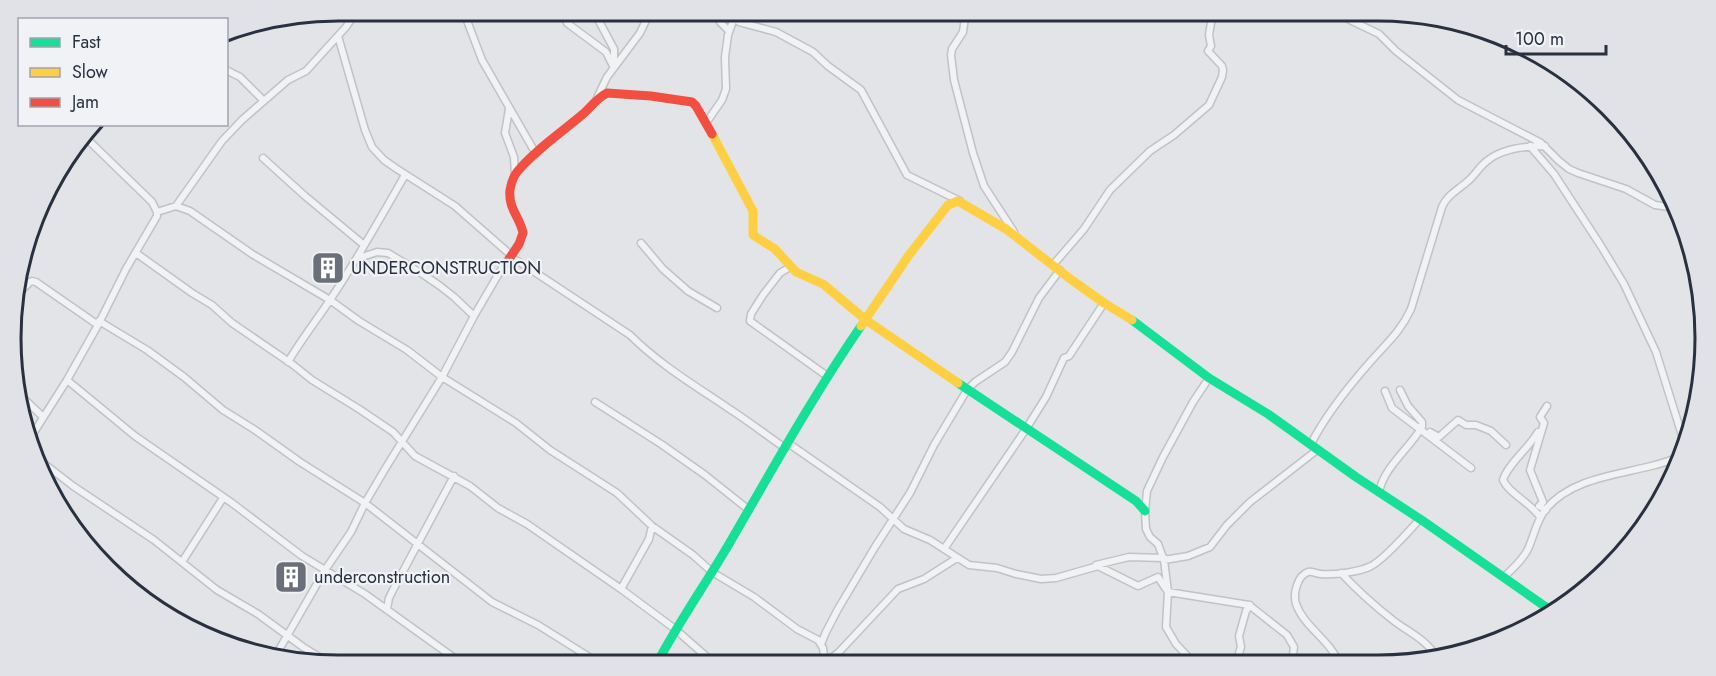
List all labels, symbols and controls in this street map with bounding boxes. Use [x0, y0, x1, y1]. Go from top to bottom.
legend [18, 18, 228, 126]
scale bar [1506, 18, 1606, 56]
text: 100 m [1515, 26, 1564, 52]
text: Fast [72, 29, 101, 55]
text: Slow [72, 59, 109, 85]
text: Jam [70, 89, 99, 115]
building icon: UNDERCONSTRUCTION [310, 250, 346, 286]
place label: UNDERCONSTRUCTION [351, 255, 541, 281]
building icon: underconstruction [273, 559, 309, 595]
place label: underconstruction [314, 564, 450, 590]

